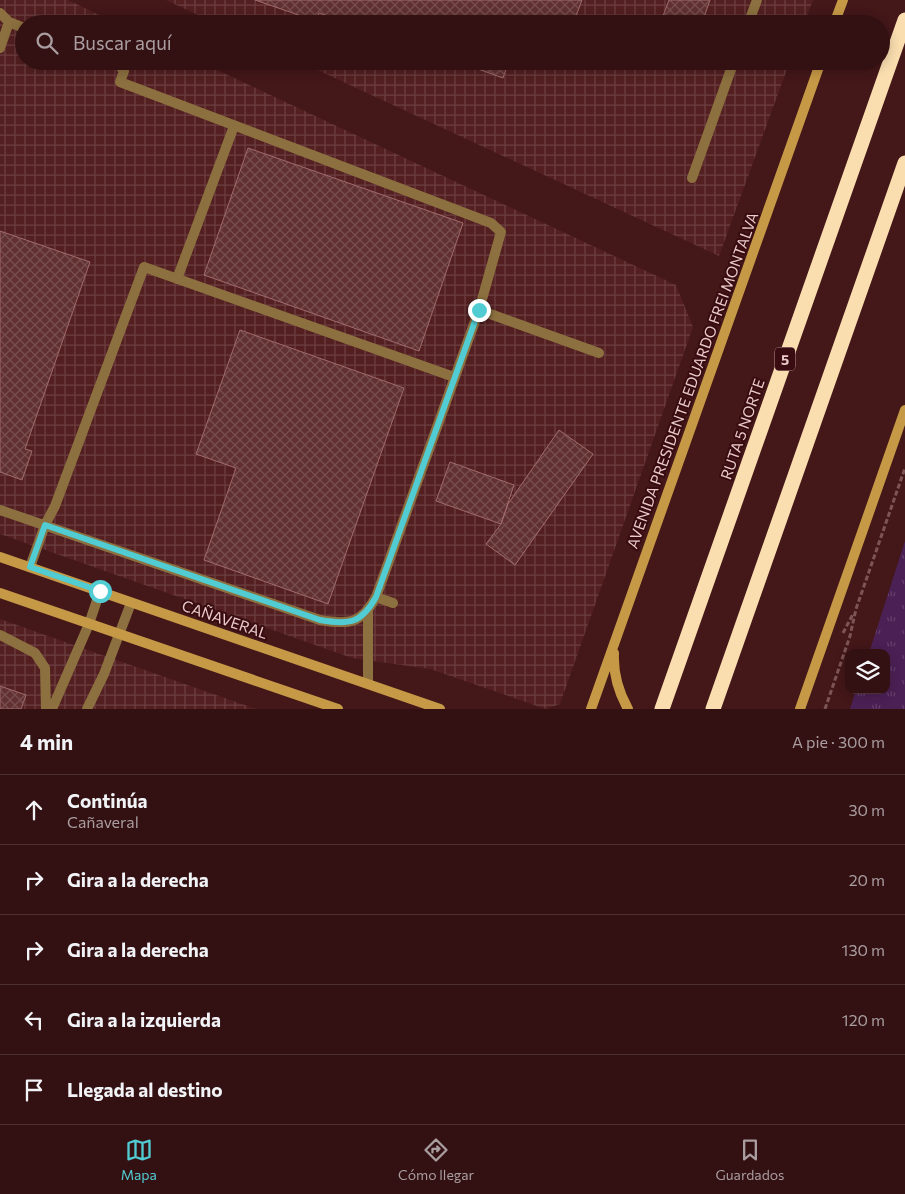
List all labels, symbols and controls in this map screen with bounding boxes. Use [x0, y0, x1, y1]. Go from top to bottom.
search box [15, 15, 890, 70]
icon: search [33, 29, 61, 57]
text: Buscar aquí [73, 31, 172, 54]
street label: AVENIDA PRESIDENTE EDUARDO FREI MONTALVA [623, 209, 761, 551]
route end [468, 299, 491, 322]
road number: 5 [775, 348, 795, 370]
street label: RUTA 5 NORTE [716, 376, 768, 482]
route start [89, 580, 112, 603]
street label: CAÑAVERAL [180, 596, 271, 642]
map controls [845, 649, 890, 694]
button: layers [845, 649, 890, 694]
text: 4 min [20, 729, 73, 754]
text: A pie · 300 m [792, 732, 885, 751]
text: Continúa [67, 789, 148, 812]
icon: ahead [20, 796, 48, 824]
text: 30 m [848, 800, 885, 819]
text: Cañaveral [67, 812, 139, 831]
icon: right [20, 866, 48, 894]
text: Gira a la derecha [67, 868, 209, 891]
text: 20 m [849, 870, 885, 889]
icon: right [20, 936, 48, 964]
text: Gira a la derecha [67, 938, 209, 961]
text: 130 m [842, 940, 885, 959]
icon: left [20, 1006, 48, 1034]
text: Gira a la izquierda [67, 1008, 221, 1031]
text: 120 m [842, 1010, 885, 1029]
icon: arrive [20, 1076, 48, 1104]
text: Llegada al destino [67, 1078, 223, 1101]
tab: Mapa [121, 1136, 157, 1183]
tab: Cómo llegar [398, 1136, 474, 1183]
tab: Guardados [715, 1136, 784, 1183]

